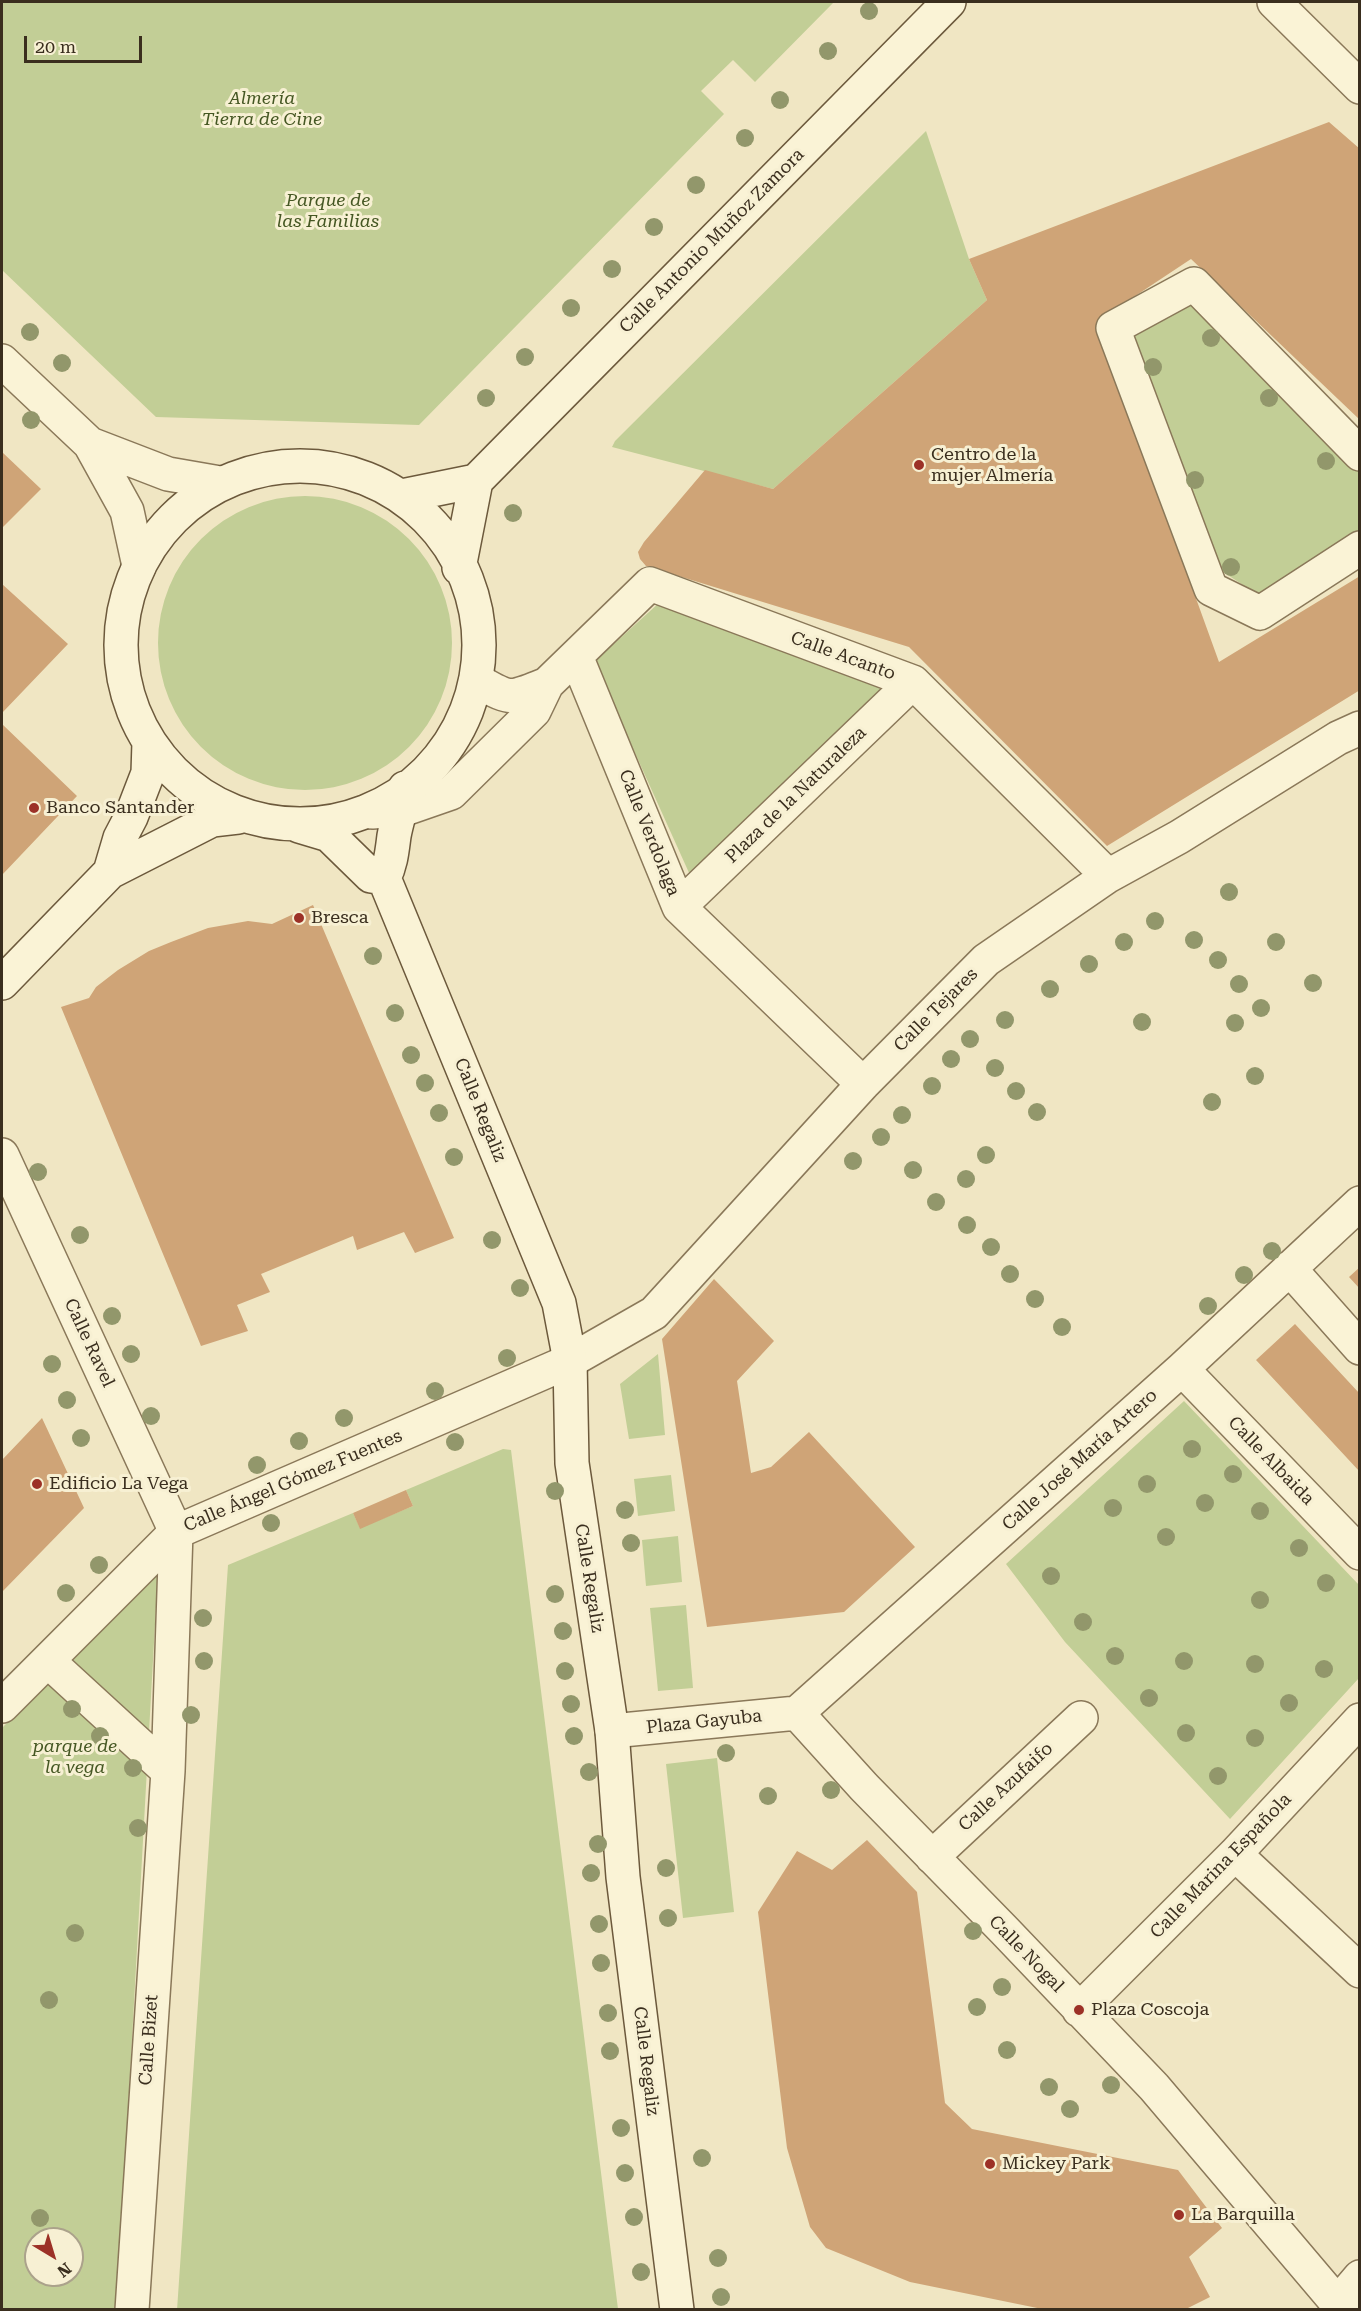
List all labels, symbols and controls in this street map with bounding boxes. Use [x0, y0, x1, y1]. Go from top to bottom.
scale bar [27, 24, 146, 62]
text: 20 m [35, 36, 76, 57]
park label: Almería Tierra de Cine [202, 88, 322, 130]
street label: Calle Antonio Muñoz Zamora [615, 144, 809, 338]
park label: Parque de las Familias [277, 190, 379, 232]
place label: Centro de la mujer Almería [931, 444, 1053, 486]
marker: Centro de la mujer Almería [912, 458, 926, 472]
street label: Calle Acanto [788, 627, 898, 685]
street label: Plaza de la Naturaleza [721, 722, 871, 868]
street label: Calle Verdolaga [614, 767, 684, 899]
place label: Banco Santander [46, 797, 194, 819]
marker: Banco Santander [27, 801, 41, 815]
place label: Bresca [311, 907, 368, 929]
marker: Bresca [292, 911, 306, 925]
street label: Calle Tejares [890, 964, 982, 1056]
street label: Calle Regaliz [449, 1055, 511, 1165]
street label: Calle Ravel [59, 1295, 119, 1391]
street label: Calle José María Artero [998, 1385, 1162, 1535]
street label: Calle Albaida [1223, 1412, 1319, 1510]
street label: Calle Ángel Gómez Fuentes [181, 1425, 405, 1537]
place label: Edificio La Vega [49, 1473, 188, 1495]
marker: Edificio La Vega [30, 1477, 44, 1491]
street label: Calle Regaliz [570, 1522, 608, 1634]
street label: Plaza Gayuba [645, 1705, 763, 1739]
park label: parque de la vega [33, 1736, 117, 1778]
street label: Calle Azufaifo [954, 1738, 1058, 1836]
street label: Calle Marina Española [1146, 1789, 1296, 1943]
street label: Calle Nogal [984, 1911, 1068, 1997]
street label: Calle Bizet [135, 1994, 163, 2086]
place label: Plaza Coscoja [1091, 1999, 1209, 2021]
marker: Plaza Coscoja [1072, 2003, 1086, 2017]
street label: Calle Regaliz [629, 2005, 663, 2117]
place label: Mickey Park [1002, 2153, 1110, 2175]
marker: Mickey Park [983, 2157, 997, 2171]
place label: La Barquilla [1191, 2204, 1295, 2226]
marker: La Barquilla [1172, 2208, 1186, 2222]
north arrow [24, 2227, 84, 2287]
text: N [53, 2259, 75, 2281]

